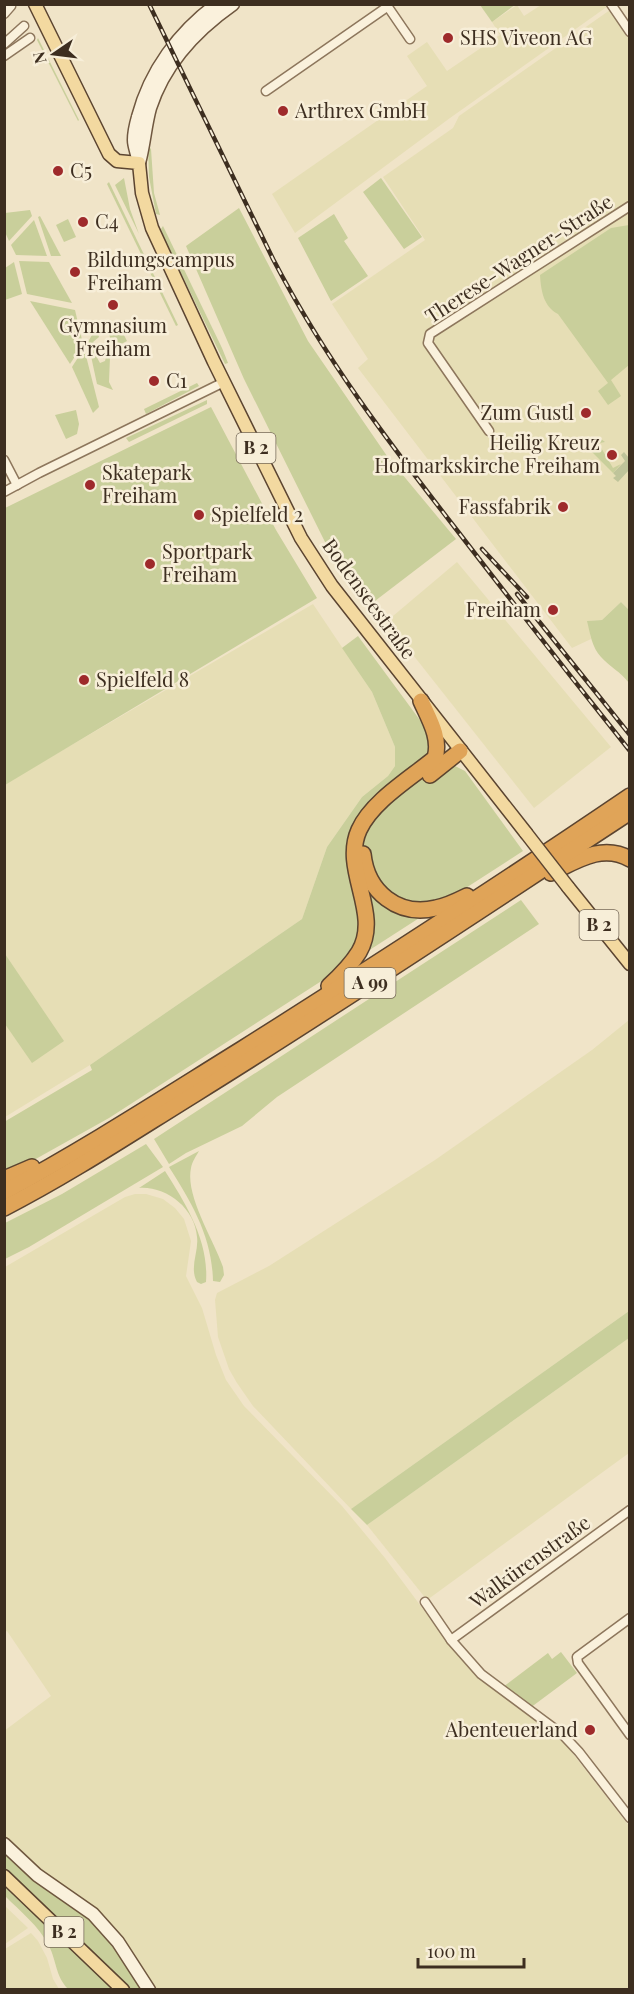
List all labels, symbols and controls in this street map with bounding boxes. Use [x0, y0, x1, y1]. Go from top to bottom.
place label: SHS Viveon AG [460, 23, 592, 50]
north arrow [24, 24, 84, 84]
marker: SHS Viveon AG [441, 31, 455, 45]
text: N [27, 49, 51, 66]
place label: Arthrex GmbH [294, 96, 427, 123]
marker: Arthrex GmbH [276, 104, 290, 118]
place label: C5 [70, 156, 92, 183]
marker: C5 [51, 164, 65, 178]
street label: Therese-Wagner-Straße [419, 187, 617, 329]
place label: C4 [95, 207, 119, 234]
marker: C4 [76, 215, 90, 229]
place label: Bildungscampus Freiham [87, 245, 235, 295]
marker: Bildungscampus Freiham [68, 265, 82, 279]
marker: Gymnasium Freiham [106, 298, 120, 312]
place label: Gymnasium Freiham [59, 311, 167, 361]
place label: C1 [166, 366, 187, 393]
marker: C1 [147, 374, 161, 388]
place label: Zum Gustl [480, 398, 574, 425]
marker: Zum Gustl [579, 406, 593, 420]
place label: Heilig Kreuz Hofmarkskirche Freiham [374, 428, 600, 478]
road number: B 2 [236, 433, 276, 463]
marker: Heilig Kreuz Hofmarkskirche Freiham [605, 448, 619, 462]
place label: Skatepark Freiham [102, 458, 192, 508]
marker: Skatepark Freiham [83, 478, 97, 492]
place label: Fassfabrik [458, 492, 551, 519]
place label: Spielfeld 2 [211, 500, 303, 527]
marker: Fassfabrik [556, 500, 570, 514]
marker: Spielfeld 2 [192, 508, 206, 522]
street label: Bodenseestraße [317, 532, 423, 664]
place label: Sportpark Freiham [162, 537, 252, 587]
marker: Sportpark Freiham [143, 557, 157, 571]
place label: Freiham [466, 595, 541, 622]
marker: Freiham [546, 603, 560, 617]
place label: Spielfeld 8 [96, 665, 189, 692]
marker: Spielfeld 8 [77, 673, 91, 687]
road number: B 2 [580, 910, 618, 940]
road number: A 99 [344, 968, 395, 998]
street label: Walkürenstraße [463, 1508, 595, 1614]
place label: Abenteuerland [444, 1715, 578, 1742]
marker: Abenteuerland [583, 1723, 597, 1737]
road number: B 2 [44, 1917, 84, 1947]
scale bar [418, 1931, 524, 1969]
text: 100 m [427, 1939, 476, 1963]

